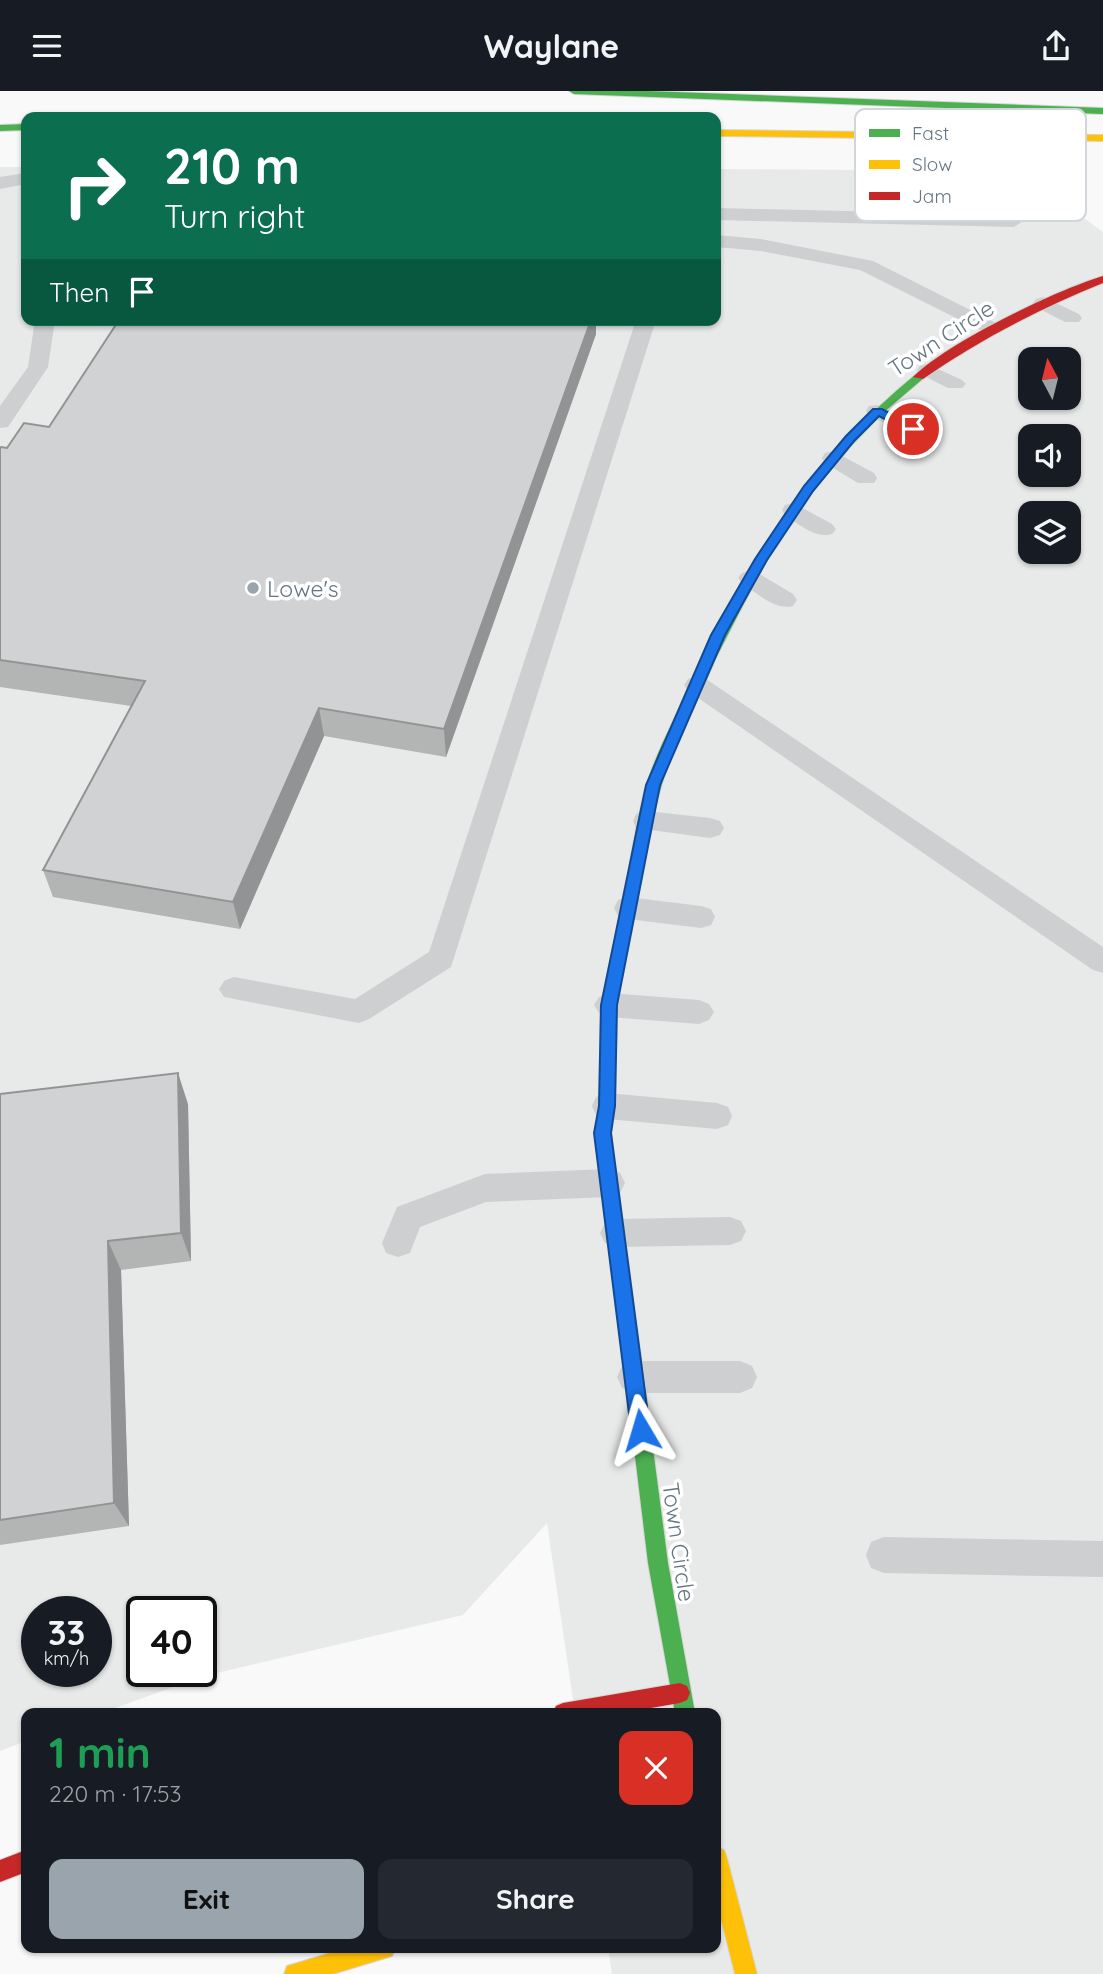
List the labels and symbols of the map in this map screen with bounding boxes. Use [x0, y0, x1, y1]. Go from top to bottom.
legend [855, 109, 1086, 221]
text: Fast [912, 121, 949, 145]
text: Slow [912, 152, 953, 176]
text: Jam [912, 184, 952, 208]
street label: Town Circle [883, 293, 999, 383]
north arrow [1018, 347, 1082, 409]
pin [883, 399, 943, 459]
place label: Lowe's [267, 574, 339, 603]
marker: Lowe's [245, 580, 261, 596]
position arrow [604, 1393, 678, 1467]
street label: Town Circle [656, 1480, 702, 1604]
speed limit sign: 40 [126, 1596, 217, 1687]

